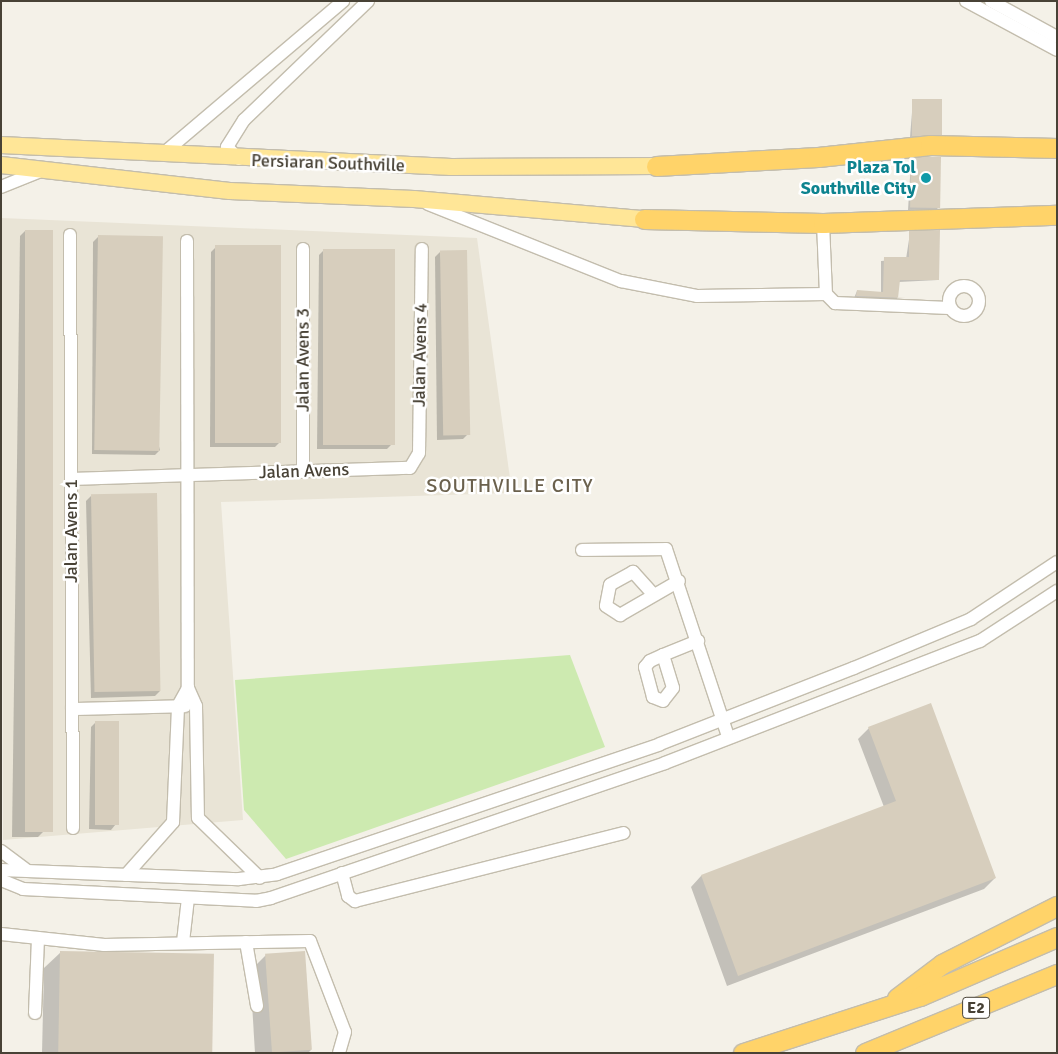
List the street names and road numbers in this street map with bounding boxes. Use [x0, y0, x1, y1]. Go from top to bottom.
street label: Persiaran Southville [251, 150, 405, 176]
street label: Jalan Avens 4 [408, 303, 432, 407]
street label: Jalan Avens 3 [292, 308, 314, 412]
street label: Jalan Avens [258, 459, 350, 483]
street label: Jalan Avens 1 [60, 479, 82, 583]
road number: E2 [961, 994, 991, 1021]

